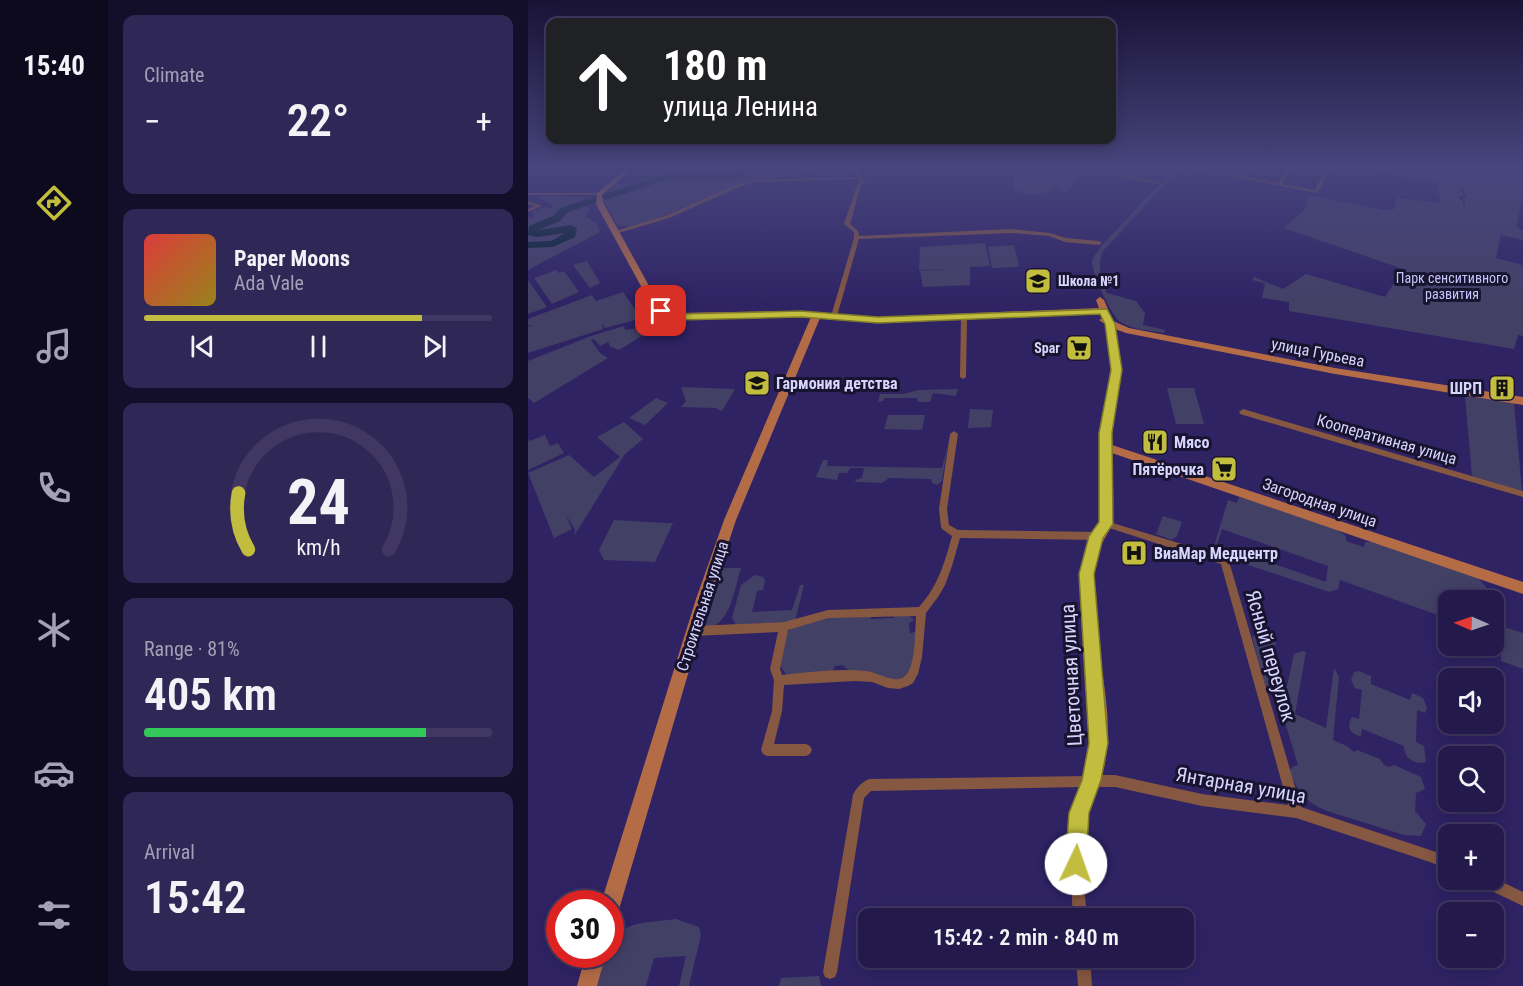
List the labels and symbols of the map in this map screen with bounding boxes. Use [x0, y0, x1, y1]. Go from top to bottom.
school or university icon: Школа №1 [1023, 266, 1053, 296]
park label: Парк сенситивного развития [1396, 270, 1508, 302]
place label: Школа №1 [1058, 273, 1119, 289]
pin [635, 285, 686, 336]
supermarket icon: Spar [1064, 333, 1094, 363]
street label: улица Гурьева [1270, 334, 1366, 371]
place label: Spar [1034, 340, 1060, 356]
school or university icon: Гармония детства [742, 368, 772, 398]
building icon: ШРП [1487, 373, 1517, 403]
place label: Гармония детства [776, 374, 898, 393]
place label: ШРП [1450, 379, 1482, 398]
street label: Кооперативная улица [1315, 410, 1459, 469]
restaurant icon: Мясо [1140, 427, 1170, 457]
place label: Мясо [1174, 433, 1209, 452]
supermarket icon: Пятёрочка [1209, 454, 1239, 484]
place label: Пятёрочка [1133, 460, 1204, 479]
street label: Загородная улица [1260, 474, 1379, 531]
hospital icon: ВиаМар Медцентр [1119, 538, 1149, 568]
street label: Строительная улица [673, 539, 732, 673]
place label: ВиаМар Медцентр [1154, 544, 1278, 563]
street label: Ясный переулок [1241, 588, 1301, 725]
north arrow [1438, 590, 1504, 656]
street label: Цветочная улица [1055, 603, 1087, 747]
street label: Янтарная улица [1174, 762, 1308, 808]
position arrow [1044, 832, 1108, 896]
speed limit sign: 30 [546, 890, 624, 968]

